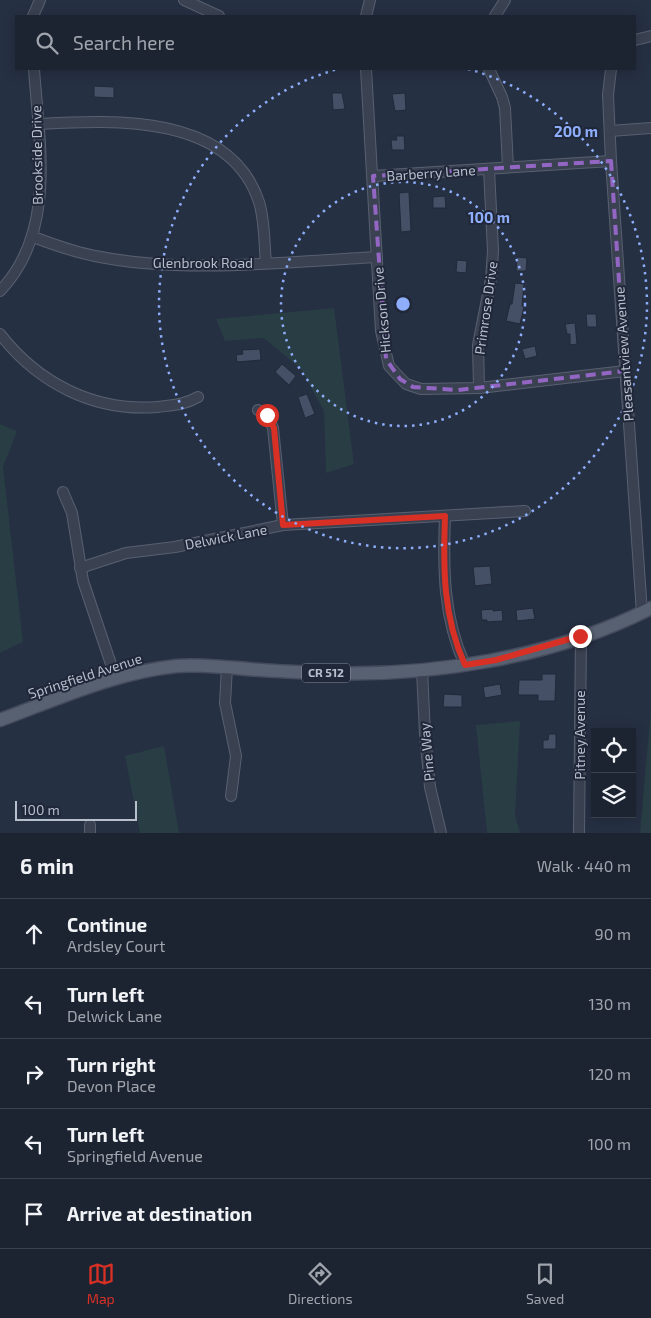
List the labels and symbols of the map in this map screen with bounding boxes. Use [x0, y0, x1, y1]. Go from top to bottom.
street label: Brookside Drive [27, 105, 46, 205]
text: 200 m [554, 122, 598, 140]
street label: Barberry Lane [386, 161, 476, 184]
text: 100 m [468, 208, 510, 226]
street label: Glenbrook Road [153, 254, 253, 271]
street label: Primrose Drive [471, 260, 500, 356]
street label: Hickson Drive [369, 266, 394, 354]
street label: Pleasantview Avenue [610, 286, 637, 422]
centre of rings [394, 295, 412, 313]
route start [256, 404, 279, 427]
street label: Delwick Lane [183, 520, 268, 553]
route end [569, 625, 592, 648]
street label: Springfield Avenue [26, 649, 144, 702]
road number: CR 512 [302, 664, 350, 682]
street label: Pitney Avenue [571, 690, 588, 780]
street label: Pine Way [415, 722, 438, 782]
scale bar [15, 798, 138, 821]

